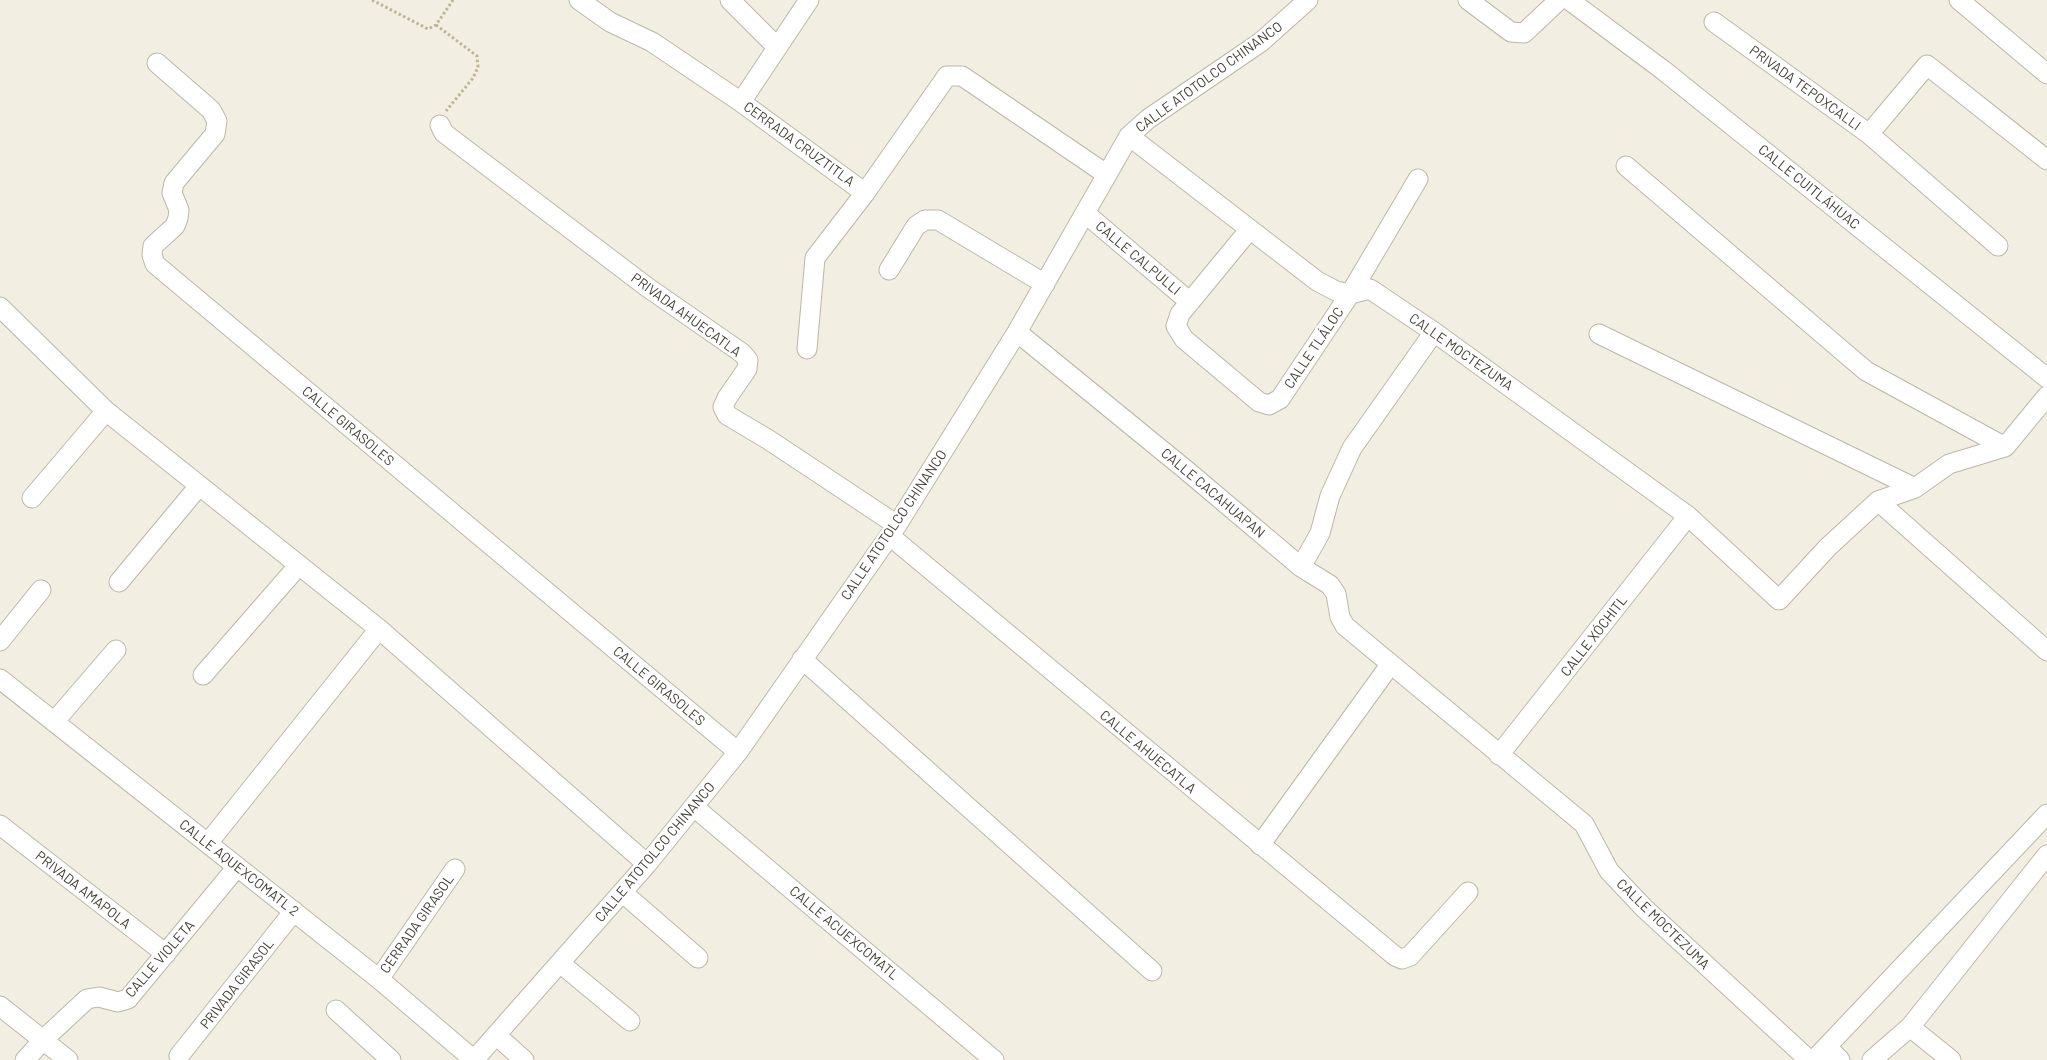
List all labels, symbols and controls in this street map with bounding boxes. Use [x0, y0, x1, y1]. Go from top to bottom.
street label: CALLE ATOTOLCO CHINANCO [1132, 18, 1286, 136]
street label: PRIVADA TEPOXCALLI [1746, 42, 1864, 134]
street label: CERRADA CRUZTITLA [740, 98, 858, 190]
street label: CALLE CUITLÁHUAC [1755, 141, 1863, 233]
street label: CALLE CALPULLI [1092, 218, 1184, 298]
street label: PRIVADA AHUECATLA [628, 269, 744, 361]
street label: CALLE TLÁLOC [1281, 304, 1347, 392]
street label: CALLE MOCTEZUMA [1406, 310, 1516, 394]
street label: CALLE GIRASOLES [299, 383, 397, 469]
street label: CALLE CACAHUAPAN [1158, 445, 1268, 541]
street label: CALLE ATOTOLCO CHINANCO [837, 447, 951, 603]
street label: CALLE XÓCHITL [1557, 592, 1631, 680]
street label: CALLE GIRASOLES [610, 643, 708, 729]
street label: CALLE AHUECATLA [1096, 707, 1200, 797]
street label: CALLE ATOTOLCO CHINANCO [592, 779, 718, 925]
street label: CALLE AQUEXCOMATL 2 [176, 816, 302, 920]
street label: PRIVADA AMAPOLA [32, 847, 134, 933]
street label: CERRADA GIRASOL [377, 871, 457, 977]
street label: CALLE MOCTEZUMA [1613, 875, 1713, 973]
street label: CALLE ACUEXCOMATL [786, 882, 902, 984]
street label: CALLE VIOLETA [122, 917, 198, 1001]
street label: PRIVADA GIRASOL [197, 936, 277, 1032]

